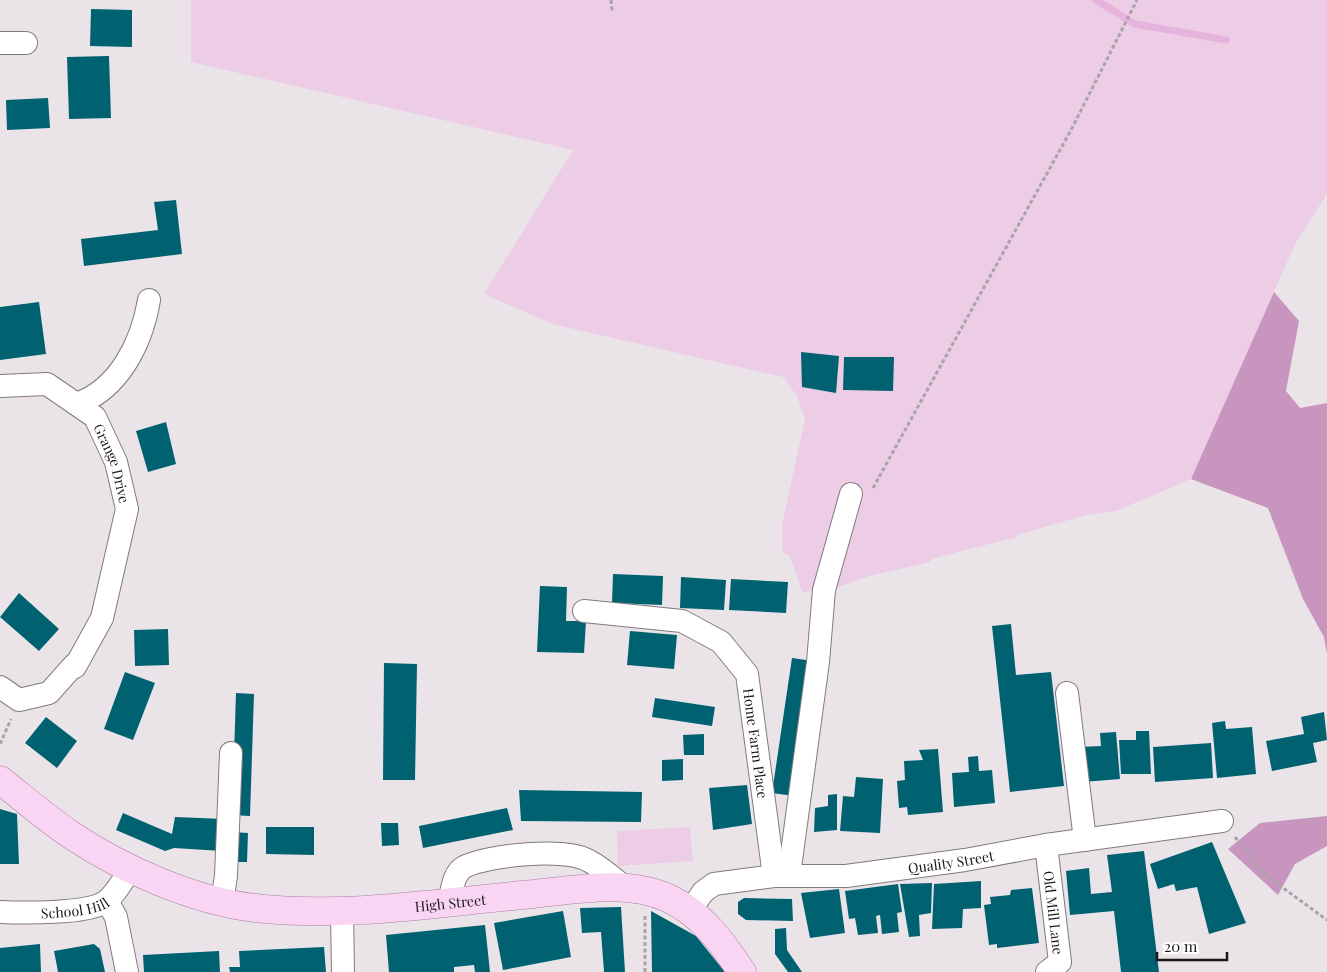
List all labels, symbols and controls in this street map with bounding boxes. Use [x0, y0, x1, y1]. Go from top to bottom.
street label: Grange Drive [90, 420, 135, 505]
street label: Home Farm Place [740, 687, 773, 800]
street label: Quality Street [907, 845, 996, 877]
street label: Old Mill Lane [1040, 870, 1069, 955]
street label: High Street [414, 889, 488, 916]
street label: School Hill [41, 893, 113, 922]
scale bar [1157, 930, 1227, 962]
text: 20 m [1164, 936, 1198, 956]

